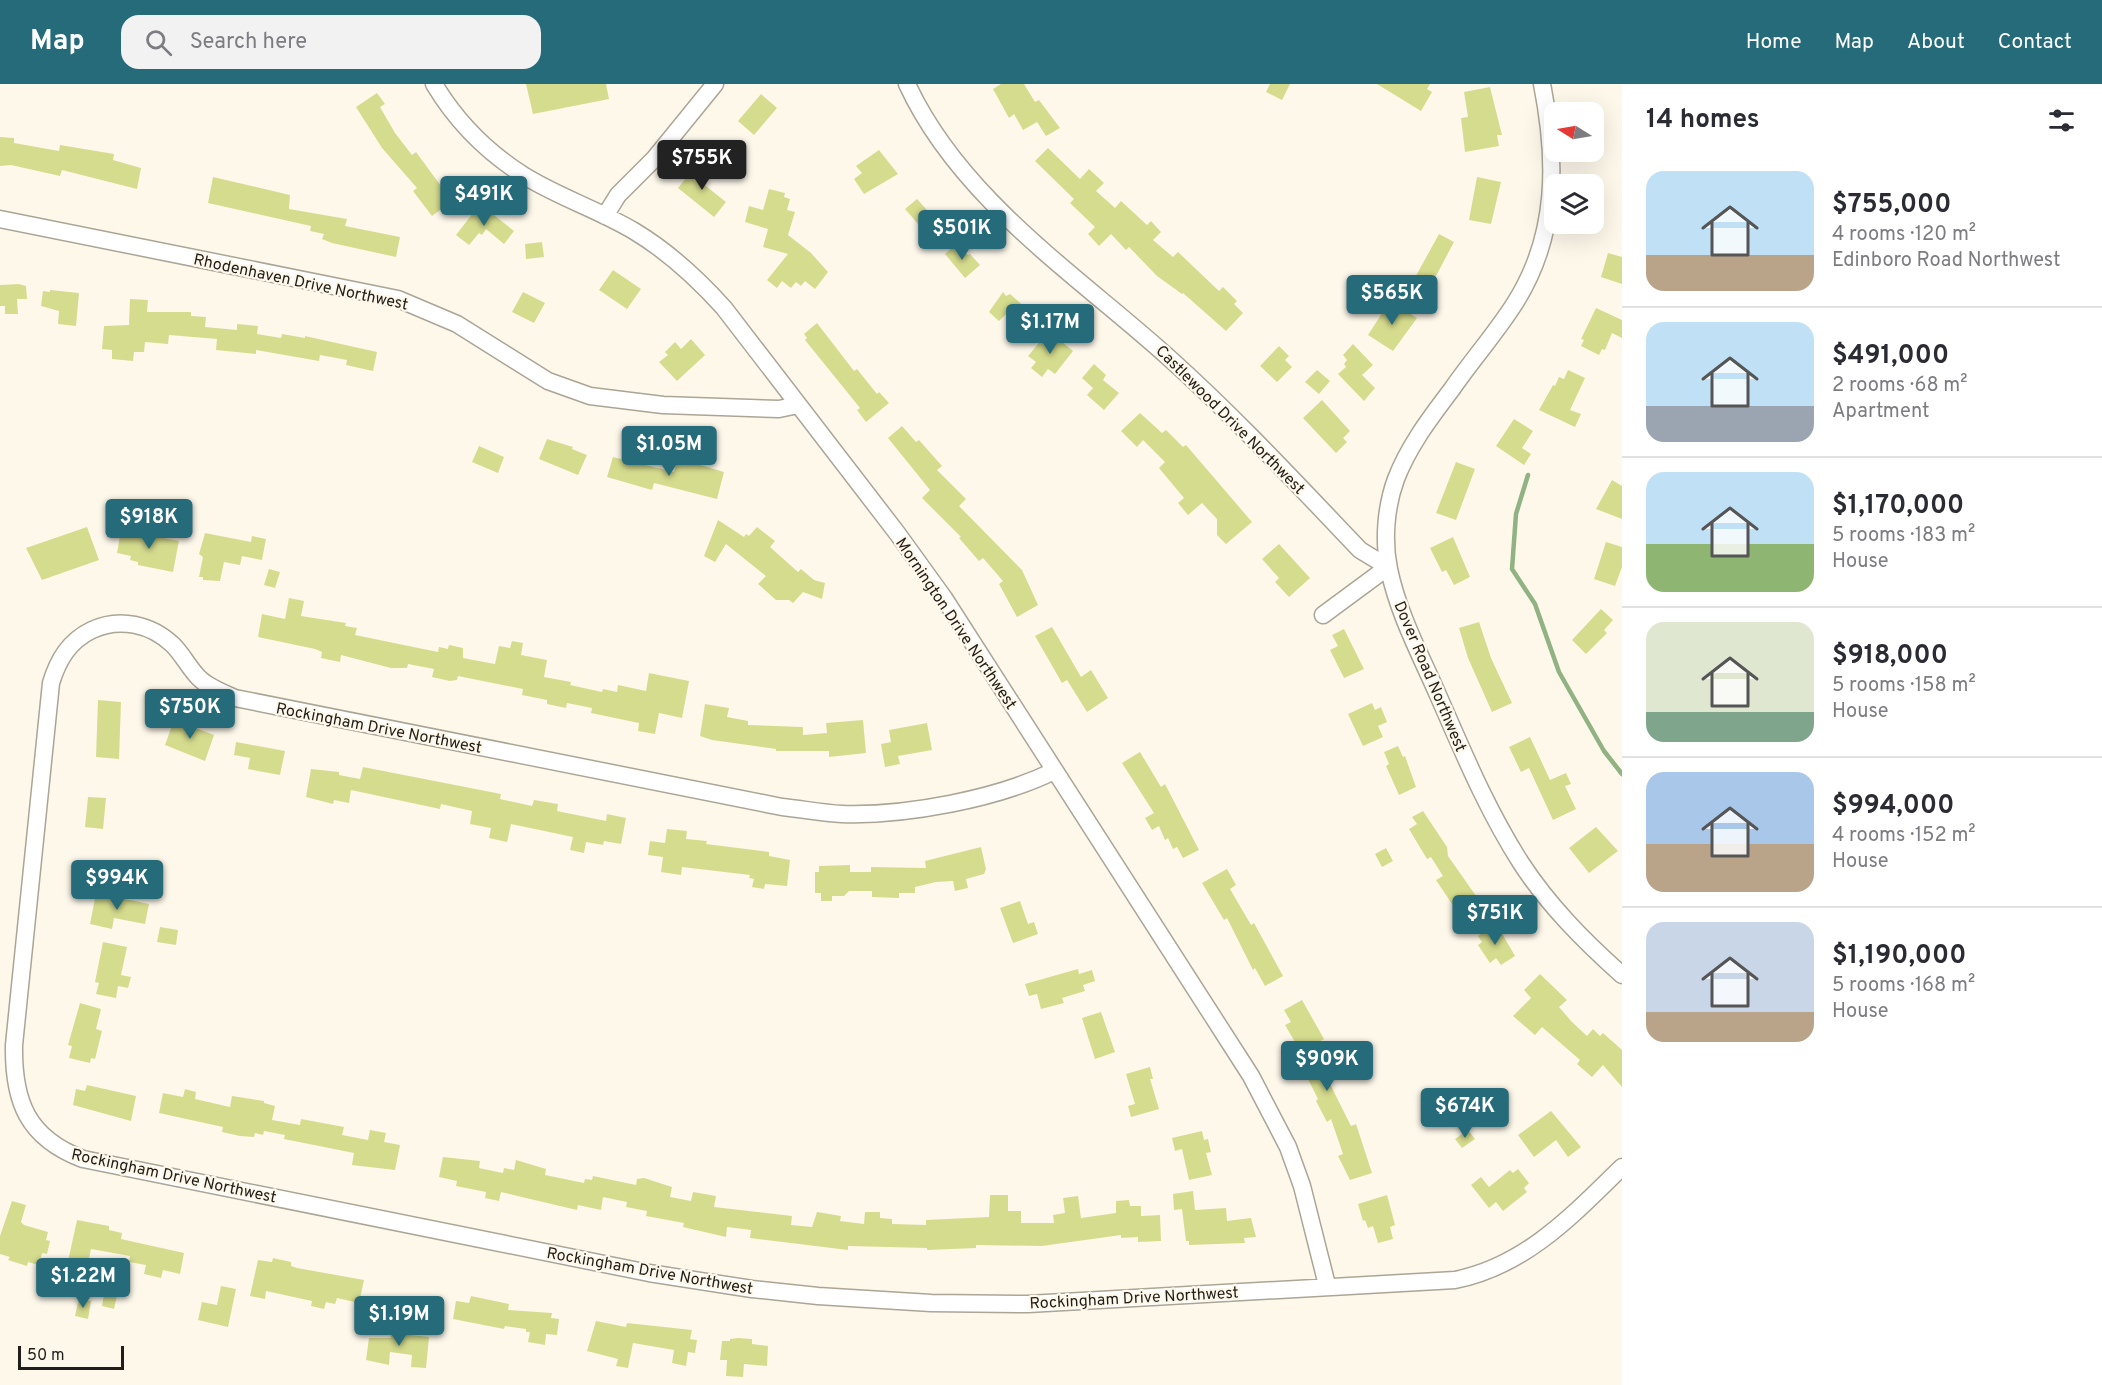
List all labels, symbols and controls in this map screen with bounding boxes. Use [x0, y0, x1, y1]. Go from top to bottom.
search box [121, 15, 541, 69]
text: Map [30, 24, 85, 60]
icon: search [142, 26, 175, 59]
text: Search here [190, 29, 307, 56]
text: Home [1746, 29, 1802, 56]
text: Map [1835, 29, 1874, 56]
text: About [1907, 29, 1965, 56]
text: Contact [1998, 29, 2072, 56]
north arrow [1544, 102, 1604, 162]
map controls [1544, 102, 1604, 234]
text: 14 homes [1646, 104, 1760, 137]
icon: filters [2045, 104, 2078, 137]
pin: $755K [660, 140, 744, 191]
text: $755K [671, 146, 733, 172]
button: layers [1544, 174, 1604, 234]
pin: $491K [442, 176, 526, 227]
text: $491K [454, 182, 514, 208]
text: $755,000 [1832, 189, 1951, 222]
icon: home [1694, 195, 1766, 267]
pin: $501K [920, 210, 1004, 261]
text: $501K [932, 216, 992, 242]
text: 4 rooms · 120 m² [1832, 222, 1976, 248]
text: Edinboro Road Northwest [1832, 248, 2061, 274]
street label: Rhodenhaven Drive Northwest [191, 250, 410, 316]
pin: $565K [1350, 275, 1434, 326]
text: $565K [1361, 281, 1423, 307]
pin: $1.17M [1001, 304, 1099, 355]
text: $1.17M [1020, 310, 1080, 336]
text: $491,000 [1832, 340, 1949, 373]
street label: Castlewood Drive Northwest [1151, 342, 1308, 499]
icon: home [1694, 346, 1766, 418]
text: 2 rooms · 68 m² [1832, 373, 1968, 399]
text: Apartment [1832, 399, 1930, 425]
pin: $1.05M [620, 426, 718, 477]
text: $1.05M [636, 432, 702, 458]
text: $1,170,000 [1832, 490, 1964, 523]
icon: home [1694, 496, 1766, 568]
pin: $918K [107, 499, 191, 550]
text: $918K [119, 505, 179, 531]
text: 5 rooms · 183 m² [1832, 523, 1975, 549]
street label: Mornington Drive Northwest [890, 534, 1020, 714]
text: House [1832, 549, 1888, 575]
street label: Dover Road Northwest [1388, 598, 1470, 755]
text: $918,000 [1832, 640, 1948, 673]
icon: home [1694, 646, 1766, 718]
text: 5 rooms · 158 m² [1832, 673, 1976, 699]
pin: $750K [148, 689, 232, 740]
text: $750K [159, 695, 221, 721]
street label: Rockingham Drive Northwest [274, 699, 483, 759]
text: House [1832, 699, 1888, 725]
text: $994,000 [1832, 790, 1954, 823]
icon: home [1694, 796, 1766, 868]
text: 4 rooms · 152 m² [1832, 823, 1976, 849]
text: House [1832, 849, 1888, 875]
pin: $994K [75, 860, 159, 911]
text: $994K [85, 866, 149, 892]
pin: $751K [1453, 895, 1537, 946]
text: $751K [1466, 901, 1524, 927]
text: $1,190,000 [1832, 940, 1966, 973]
icon: home [1694, 946, 1766, 1018]
text: 5 rooms · 168 m² [1832, 973, 1975, 999]
text: House [1832, 999, 1888, 1025]
pin: $909K [1285, 1041, 1369, 1092]
text: $909K [1295, 1047, 1359, 1073]
pin: $674K [1423, 1088, 1507, 1139]
text: $674K [1435, 1094, 1495, 1120]
street label: Rockingham Drive Northwest [69, 1145, 278, 1208]
street label: Rockingham Drive Northwest [545, 1244, 754, 1300]
pin: $1.22M [34, 1258, 132, 1309]
text: $1.22M [50, 1264, 116, 1290]
street label: Rockingham Drive Northwest [1029, 1284, 1239, 1314]
pin: $1.19M [350, 1296, 448, 1347]
text: $1.19M [368, 1302, 430, 1328]
scale bar [18, 1343, 124, 1370]
text: 50 m [27, 1346, 65, 1366]

